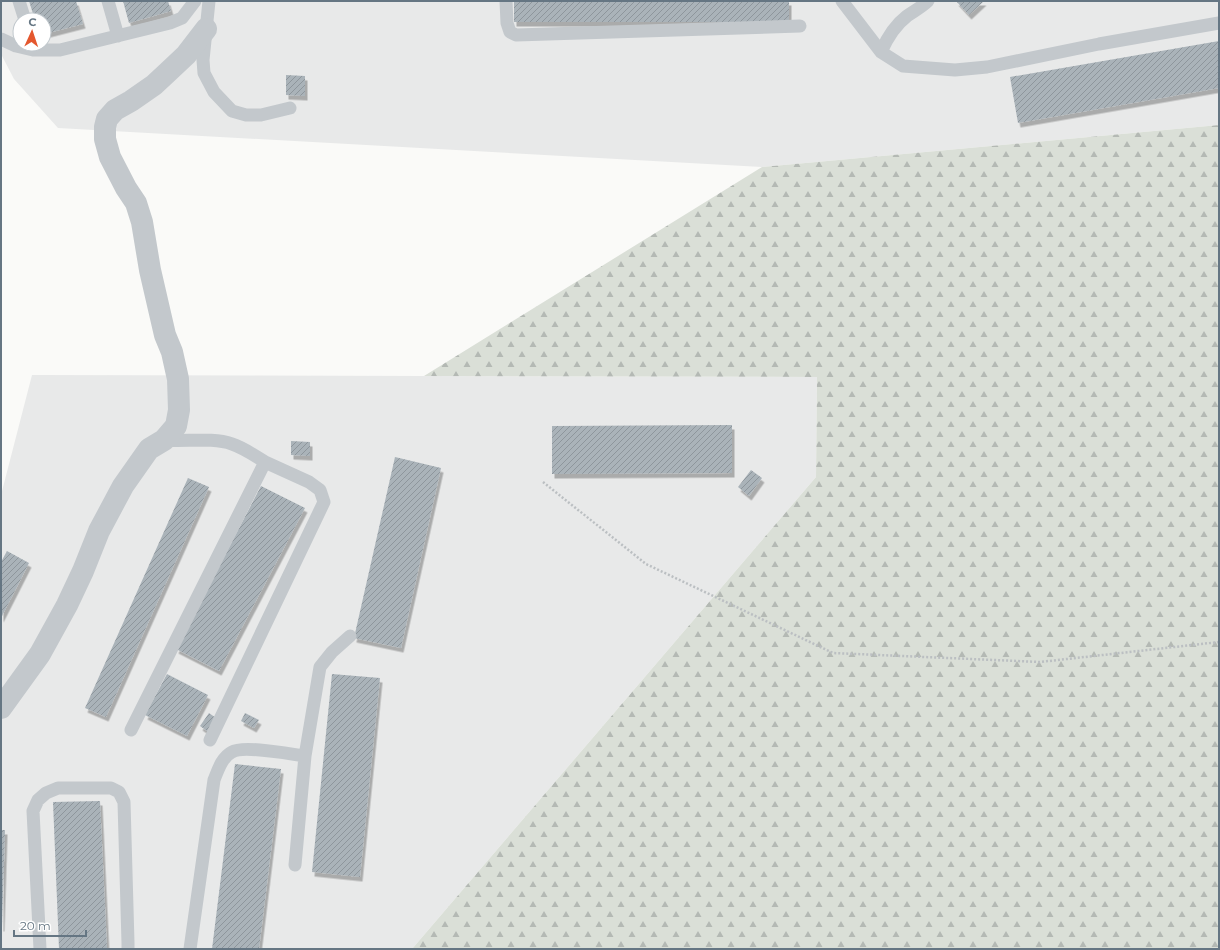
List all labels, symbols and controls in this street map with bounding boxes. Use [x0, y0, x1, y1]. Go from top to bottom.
north arrow [12, 12, 52, 52]
text: С [28, 15, 37, 29]
scale bar [14, 912, 86, 938]
text: 20 m [20, 918, 51, 933]

